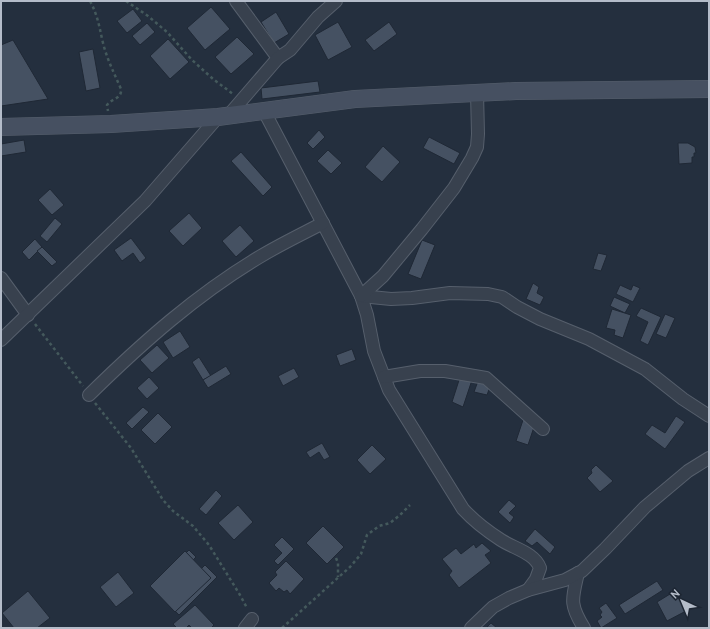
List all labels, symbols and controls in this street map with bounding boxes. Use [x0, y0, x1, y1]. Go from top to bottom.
north arrow [662, 581, 702, 621]
text: N [668, 587, 683, 602]

